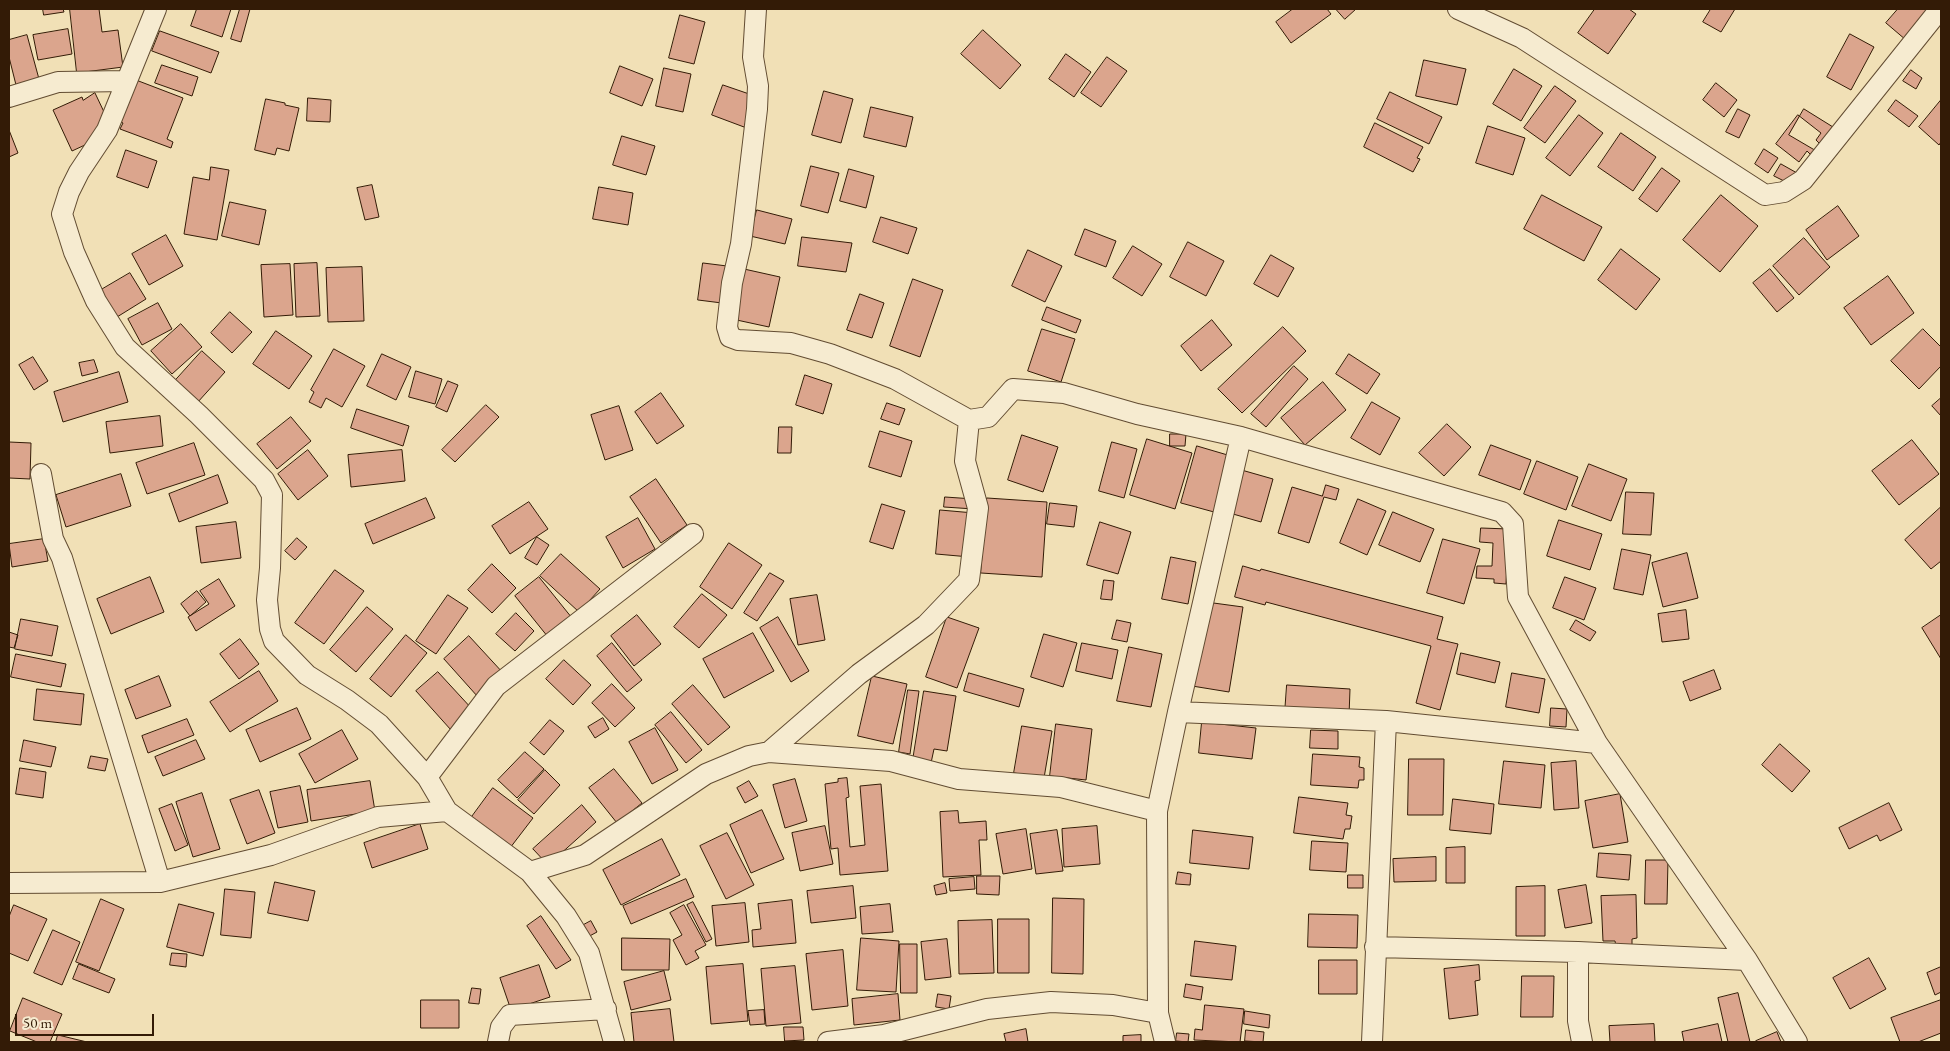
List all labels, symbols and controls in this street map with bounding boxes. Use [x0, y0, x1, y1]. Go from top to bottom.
scale bar [18, 1004, 156, 1036]
text: 50 m [23, 1013, 52, 1032]

